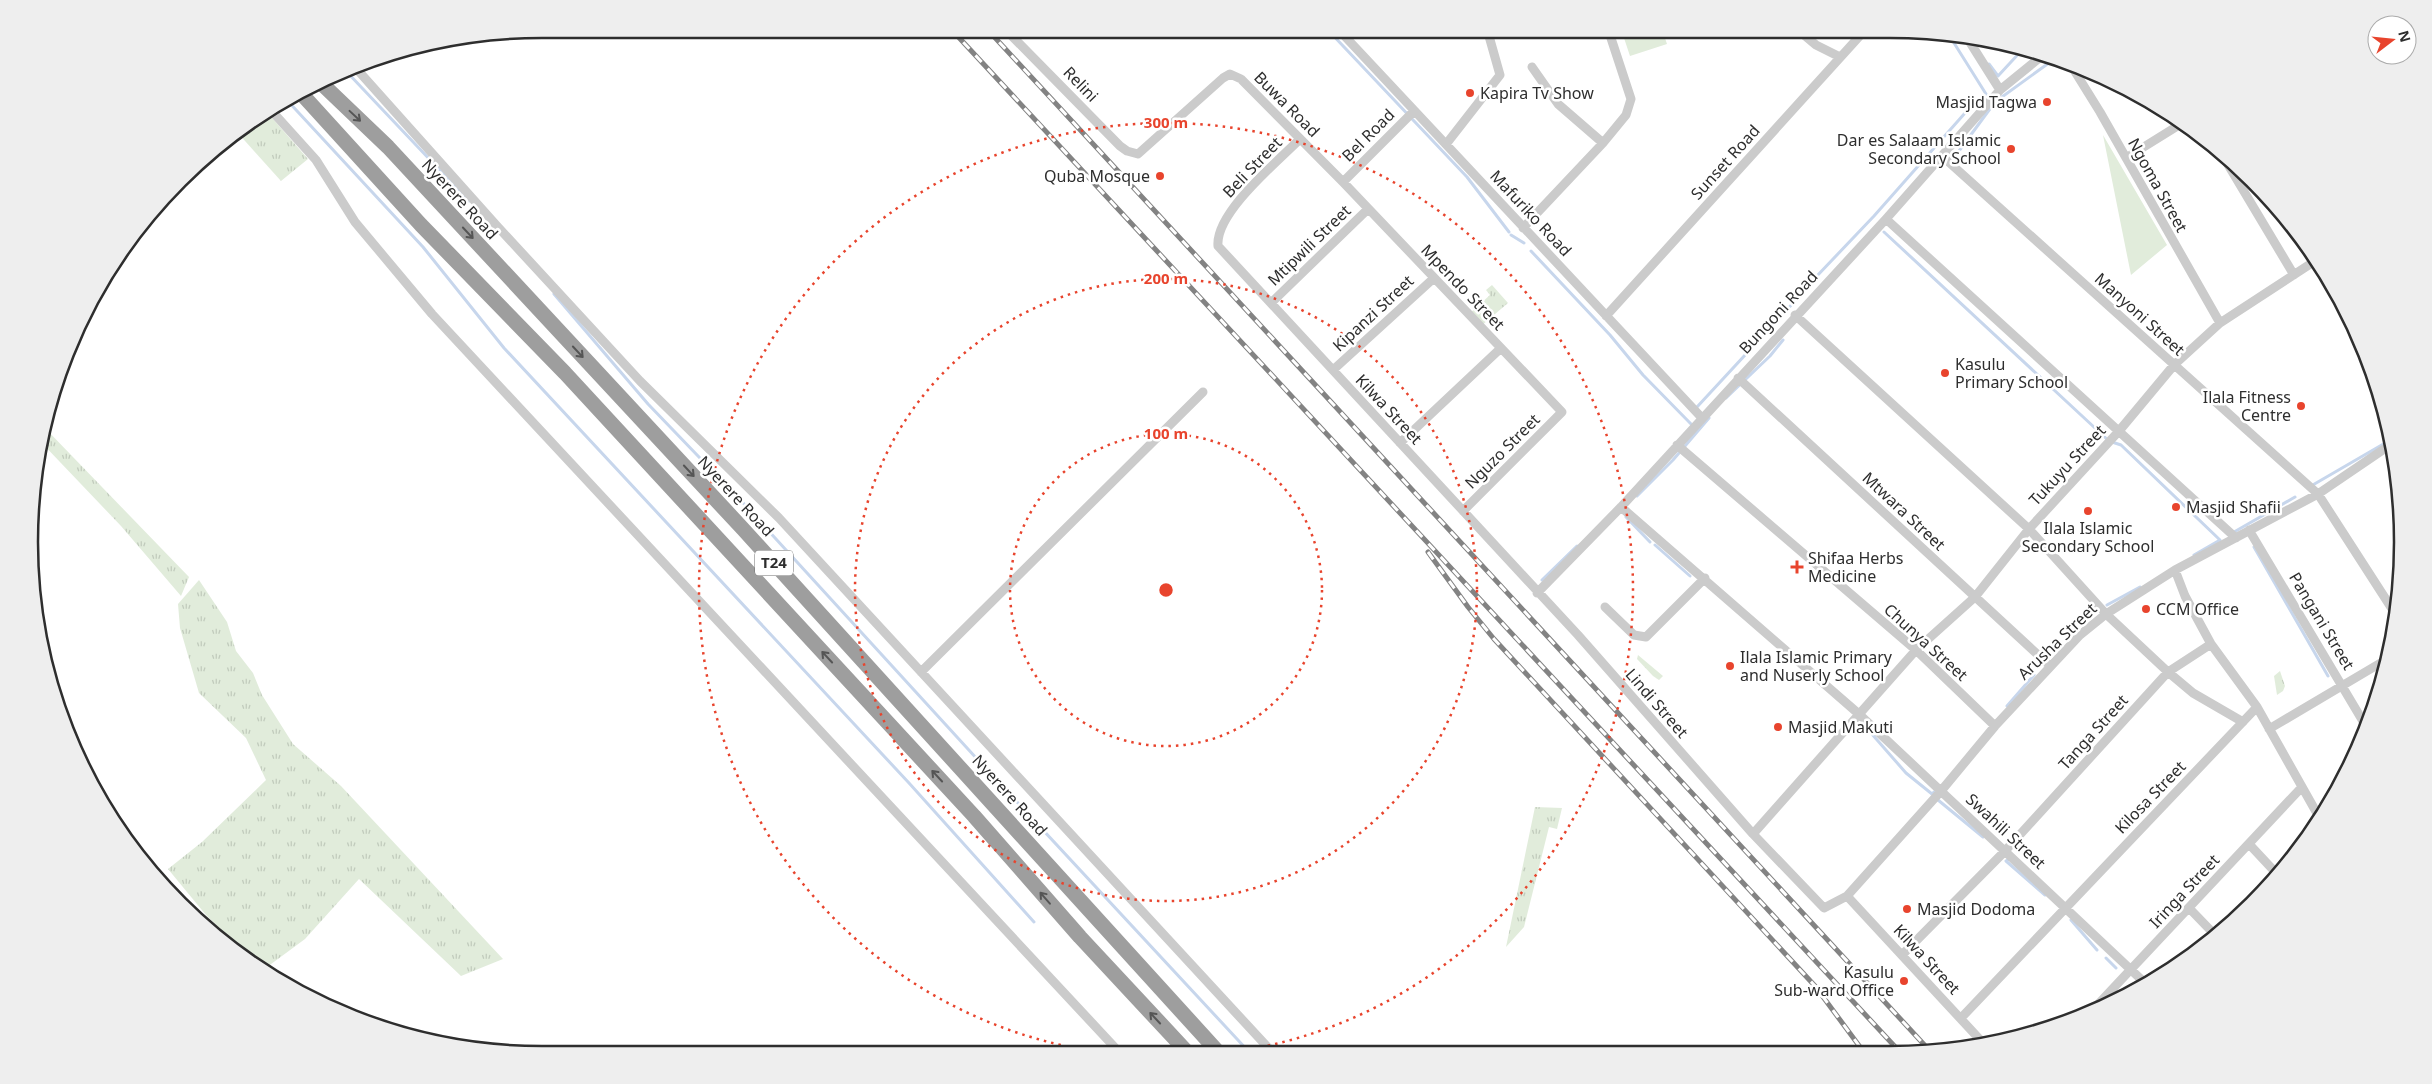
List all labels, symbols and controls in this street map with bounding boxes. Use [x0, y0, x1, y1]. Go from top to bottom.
north arrow [2367, 15, 2417, 65]
text: N [2394, 28, 2416, 44]
street label: Relini [1059, 62, 1103, 106]
street label: Buwa Road [1249, 66, 1325, 142]
place label: Kapira Tv Show [1480, 82, 1594, 104]
marker: Kapira Tv Show [1464, 87, 1476, 99]
place label: Masjid Tagwa [1936, 91, 2037, 113]
marker: Masjid Tagwa [2041, 96, 2053, 108]
street label: Bel Road [1337, 104, 1399, 166]
one-way arrow [348, 110, 361, 122]
text: 300 m [1144, 112, 1188, 132]
street label: Sunset Road [1685, 120, 1765, 204]
place label: Dar es Salaam Islamic Secondary School [1837, 129, 2001, 169]
street label: Beli Street [1218, 132, 1287, 202]
street label: Ngoma Street [2123, 134, 2193, 236]
marker: Dar es Salaam Islamic Secondary School [2005, 143, 2017, 155]
street label: Nyerere Road [417, 154, 503, 244]
place label: Quba Mosque [1044, 165, 1150, 187]
street label: Mafuriko Road [1485, 165, 1577, 261]
marker: Quba Mosque [1154, 170, 1166, 182]
street label: Mtipwili Street [1263, 200, 1356, 290]
one-way arrow [462, 227, 474, 239]
street label: Mpendo Street [1416, 239, 1510, 335]
street label: Bungoni Road [1734, 266, 1822, 358]
text: 200 m [1144, 268, 1188, 288]
street label: Manyoni Street [2090, 268, 2190, 360]
street label: Kipanzi Street [1328, 270, 1418, 356]
one-way arrow [572, 346, 584, 358]
place label: Kasulu Primary School [1955, 353, 2068, 393]
marker: Kasulu Primary School [1939, 367, 1951, 379]
street label: Kilwa Street [1351, 369, 1427, 449]
place label: Ilala Fitness Centre [2203, 386, 2291, 426]
marker: Ilala Fitness Centre [2295, 400, 2307, 412]
street label: Nguzo Street [1460, 408, 1545, 493]
street label: Tukuyu Street [2024, 420, 2110, 510]
text: 100 m [1144, 423, 1188, 443]
street label: Nyerere Road [693, 451, 779, 541]
one-way arrow [683, 465, 695, 477]
street label: Mtwara Street [1858, 467, 1950, 555]
place label: Masjid Shafii [2186, 496, 2281, 518]
marker: Masjid Shafii [2170, 501, 2182, 513]
marker: Ilala Islamic Secondary School [2082, 505, 2094, 517]
place label: Ilala Islamic Secondary School [2022, 517, 2154, 557]
place label: Shifaa Herbs Medicine [1808, 547, 1903, 587]
road number: T24 [755, 550, 793, 576]
marker: Shifaa Herbs Medicine [1790, 560, 1804, 574]
street label: Pangani Street [2284, 568, 2360, 674]
centre of rings [1157, 581, 1175, 599]
street label: Arusha Street [2013, 597, 2102, 684]
street label: Chunya Street [1879, 598, 1973, 686]
place label: CCM Office [2156, 598, 2239, 620]
marker: CCM Office [2140, 603, 2152, 615]
place label: Ilala Islamic Primary and Nuserly School [1740, 646, 1893, 686]
one-way arrow [821, 651, 833, 663]
marker: Ilala Islamic Primary and Nuserly School [1724, 660, 1736, 672]
street label: Lindi Street [1621, 664, 1693, 743]
street label: Tanga Street [2053, 690, 2133, 774]
place label: Masjid Makuti [1788, 716, 1893, 738]
marker: Masjid Makuti [1772, 721, 1784, 733]
street label: Nyerere Road [968, 750, 1052, 840]
street label: Kilosa Street [2110, 756, 2190, 838]
one-way arrow [931, 770, 943, 783]
street label: Swahili Street [1961, 788, 2051, 874]
street label: Iringa Street [2144, 849, 2224, 933]
one-way arrow [1040, 891, 1051, 904]
place label: Masjid Dodoma [1917, 898, 2035, 920]
marker: Masjid Dodoma [1901, 903, 1913, 915]
street label: Kilwa Street [1889, 919, 1965, 999]
place label: Kasulu Sub-ward Office [1774, 961, 1894, 1001]
marker: Kasulu Sub-ward Office [1898, 975, 1910, 987]
one-way arrow [1149, 1011, 1161, 1024]

